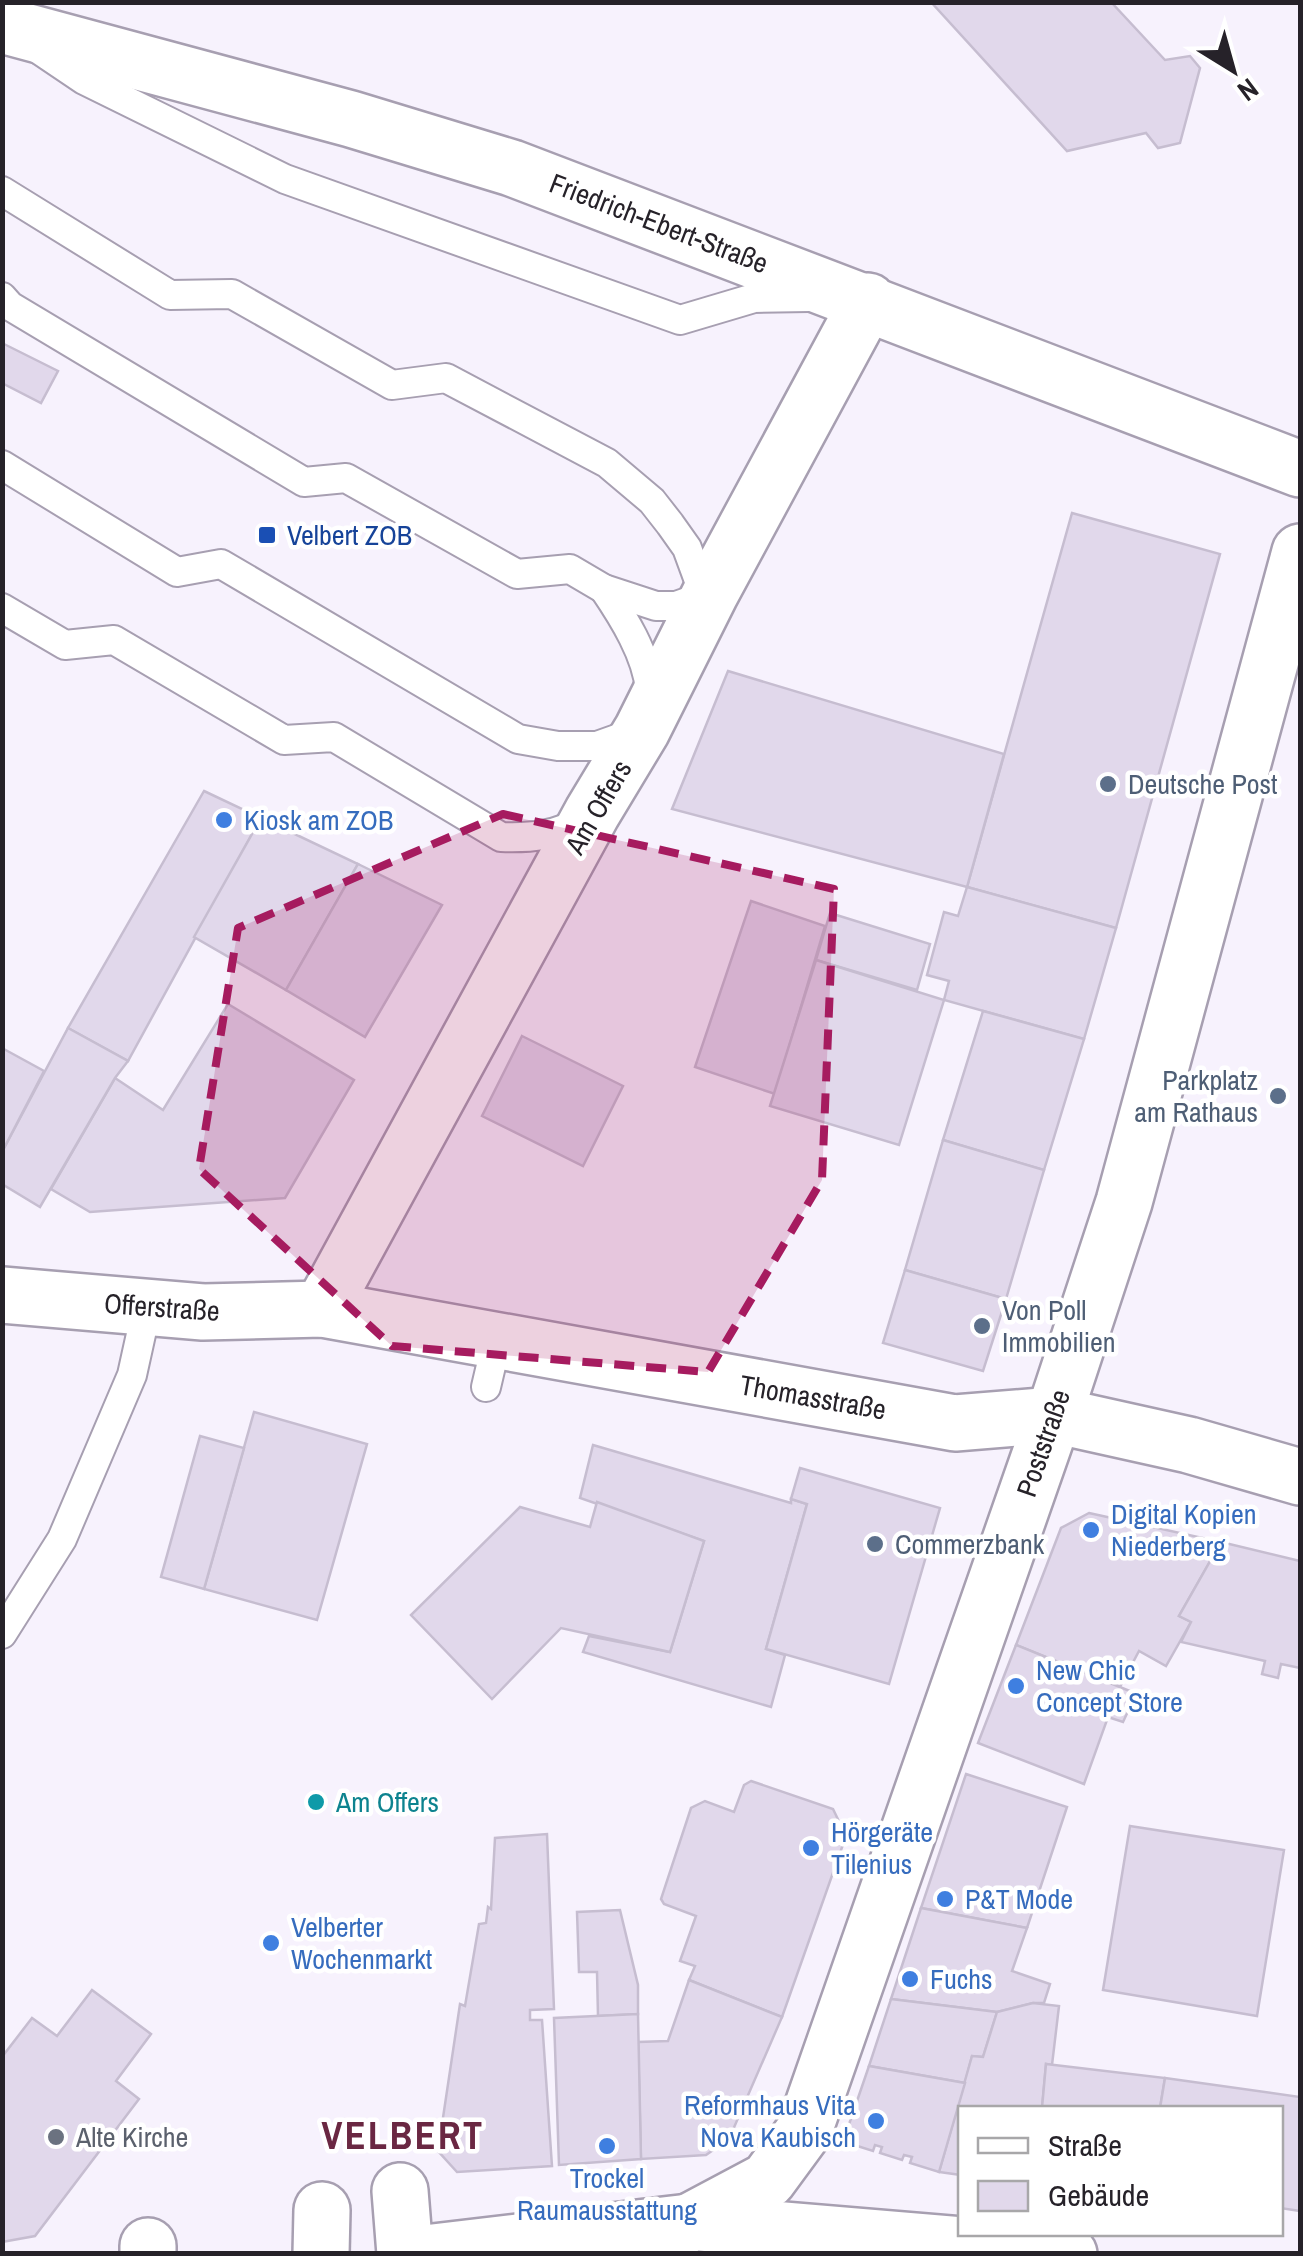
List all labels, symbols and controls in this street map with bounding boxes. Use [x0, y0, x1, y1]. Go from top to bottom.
north arrow [1183, 20, 1283, 120]
text: N [1230, 70, 1266, 110]
street label: Friedrich-Ebert-Straße [544, 164, 774, 282]
place label: Velbert ZOB [287, 516, 412, 554]
marker: Velbert ZOB [256, 524, 278, 546]
street label: Am Offers [555, 753, 640, 862]
place label: Deutsche Post [1128, 765, 1277, 803]
marker: Deutsche Post [1097, 773, 1119, 795]
place label: Kiosk am ZOB [244, 801, 393, 839]
marker: Kiosk am ZOB [213, 809, 235, 831]
place label: Parkplatz am Rathaus [1134, 1061, 1258, 1131]
marker: Parkplatz am Rathaus [1267, 1085, 1289, 1107]
street label: Offerstraße [103, 1284, 221, 1330]
place label: Von Poll Immobilien [1002, 1291, 1116, 1361]
marker: Von Poll Immobilien [971, 1315, 993, 1337]
street label: Thomasstraße [737, 1365, 889, 1429]
street label: Poststraße [1007, 1384, 1079, 1502]
place label: Digital Kopien Niederberg [1111, 1495, 1257, 1565]
marker: Digital Kopien Niederberg [1080, 1519, 1102, 1541]
place label: Commerzbank [895, 1525, 1045, 1563]
marker: Commerzbank [864, 1533, 886, 1555]
place label: New Chic Concept Store [1036, 1651, 1183, 1721]
marker: New Chic Concept Store [1005, 1675, 1027, 1697]
place label: Am Offers [335, 1783, 439, 1821]
marker: Am Offers [305, 1791, 327, 1813]
place label: Hörgeräte Tilenius [831, 1813, 933, 1883]
marker: Hörgeräte Tilenius [800, 1837, 822, 1859]
place label: P&T Mode [965, 1880, 1073, 1918]
marker: P&T Mode [934, 1888, 956, 1910]
place label: Velberter Wochenmarkt [291, 1908, 432, 1978]
marker: Velberter Wochenmarkt [260, 1932, 282, 1954]
place label: Fuchs [930, 1960, 993, 1998]
marker: Fuchs [899, 1968, 921, 1990]
place label: Reformhaus Vita Nova Kaubisch [684, 2086, 856, 2156]
legend [958, 2106, 1283, 2236]
district label: VELBERT [322, 2110, 484, 2161]
marker: Reformhaus Vita Nova Kaubisch [865, 2110, 887, 2132]
place label: Alte Kirche [75, 2118, 188, 2156]
text: Straße [1048, 2125, 1122, 2165]
marker: Alte Kirche [45, 2126, 67, 2148]
marker: Trockel Raumausstattung [596, 2135, 618, 2157]
place label: Trockel Raumausstattung [517, 2159, 697, 2229]
text: Gebäude [1048, 2175, 1149, 2215]

